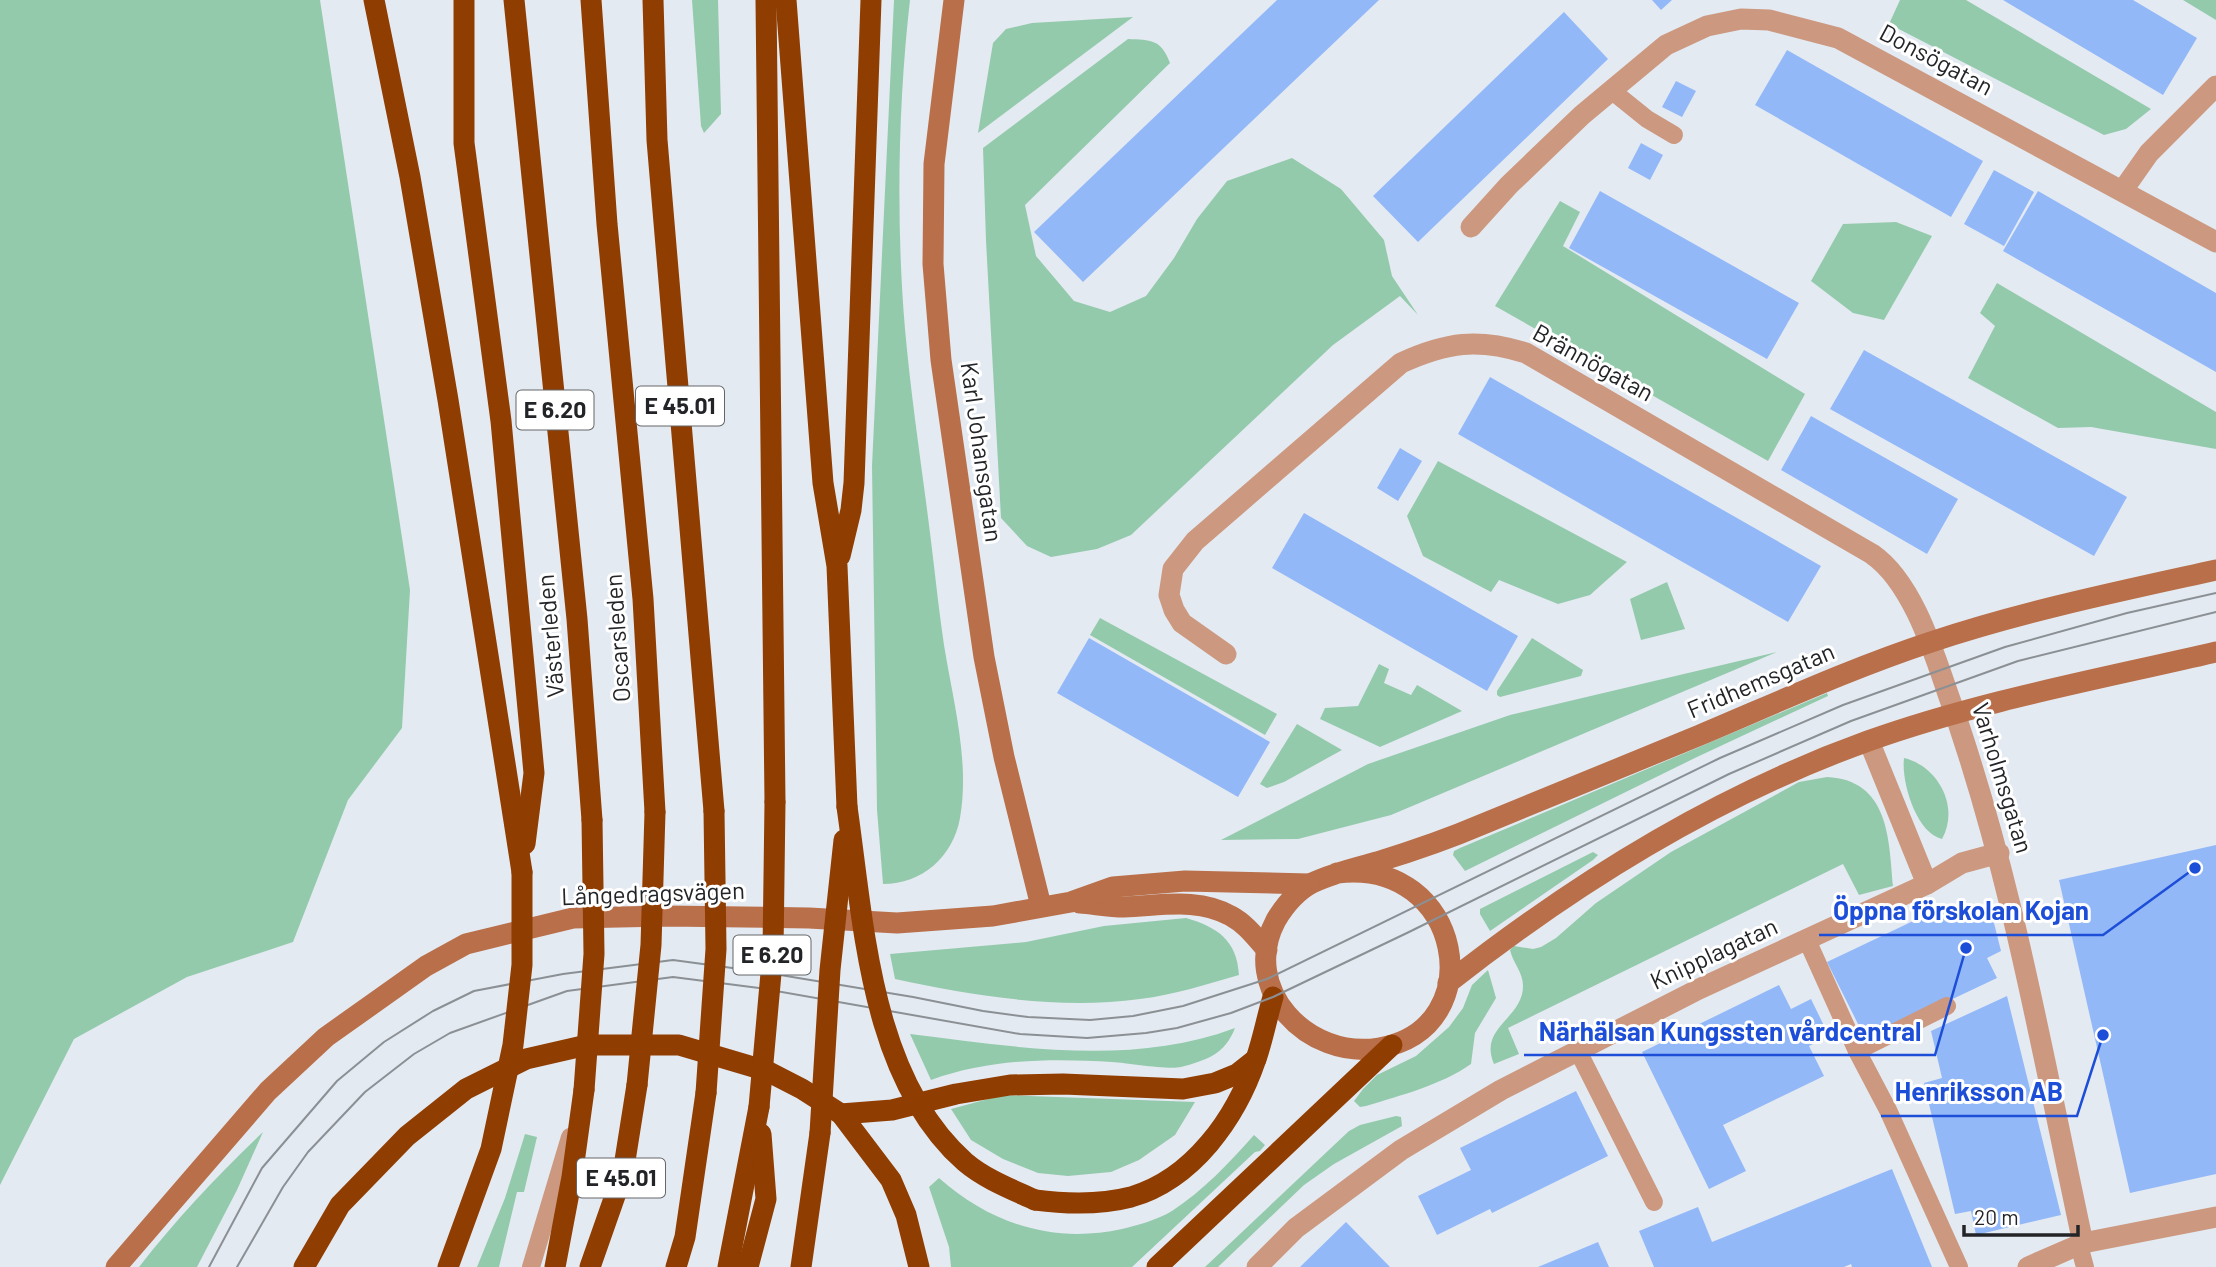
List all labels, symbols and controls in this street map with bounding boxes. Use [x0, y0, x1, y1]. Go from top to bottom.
street label: Donsögatan [1875, 17, 1998, 101]
street label: Brännögatan [1528, 317, 1659, 407]
street label: Karl Johansgatan [955, 360, 1009, 544]
road number: E 45.01 [636, 386, 724, 426]
road number: E 6.20 [516, 390, 594, 430]
street label: Västerleden [530, 573, 569, 699]
street label: Oscarsleden [598, 573, 635, 703]
street label: Fridhemsgatan [1682, 636, 1838, 724]
street label: Varholmsgatan [1967, 699, 2040, 856]
street label: Långedragsvägen [561, 875, 745, 910]
callout: Öppna förskolan Kojan [1819, 888, 2103, 935]
text: Öppna förskolan Kojan [1833, 894, 2089, 925]
street label: Knipplagatan [1645, 911, 1782, 995]
road number: E 6.20 [734, 936, 810, 974]
callout: Närhälsan Kungssten vårdcentral [1524, 1008, 1935, 1055]
text: Närhälsan Kungssten vårdcentral [1539, 1015, 1921, 1046]
callout: Henriksson AB [1881, 1069, 2077, 1116]
text: Henriksson AB [1895, 1075, 2063, 1106]
road number: E 45.01 [577, 1158, 665, 1198]
scale bar [1964, 1194, 2078, 1238]
text: 20 m [1974, 1204, 2019, 1229]

